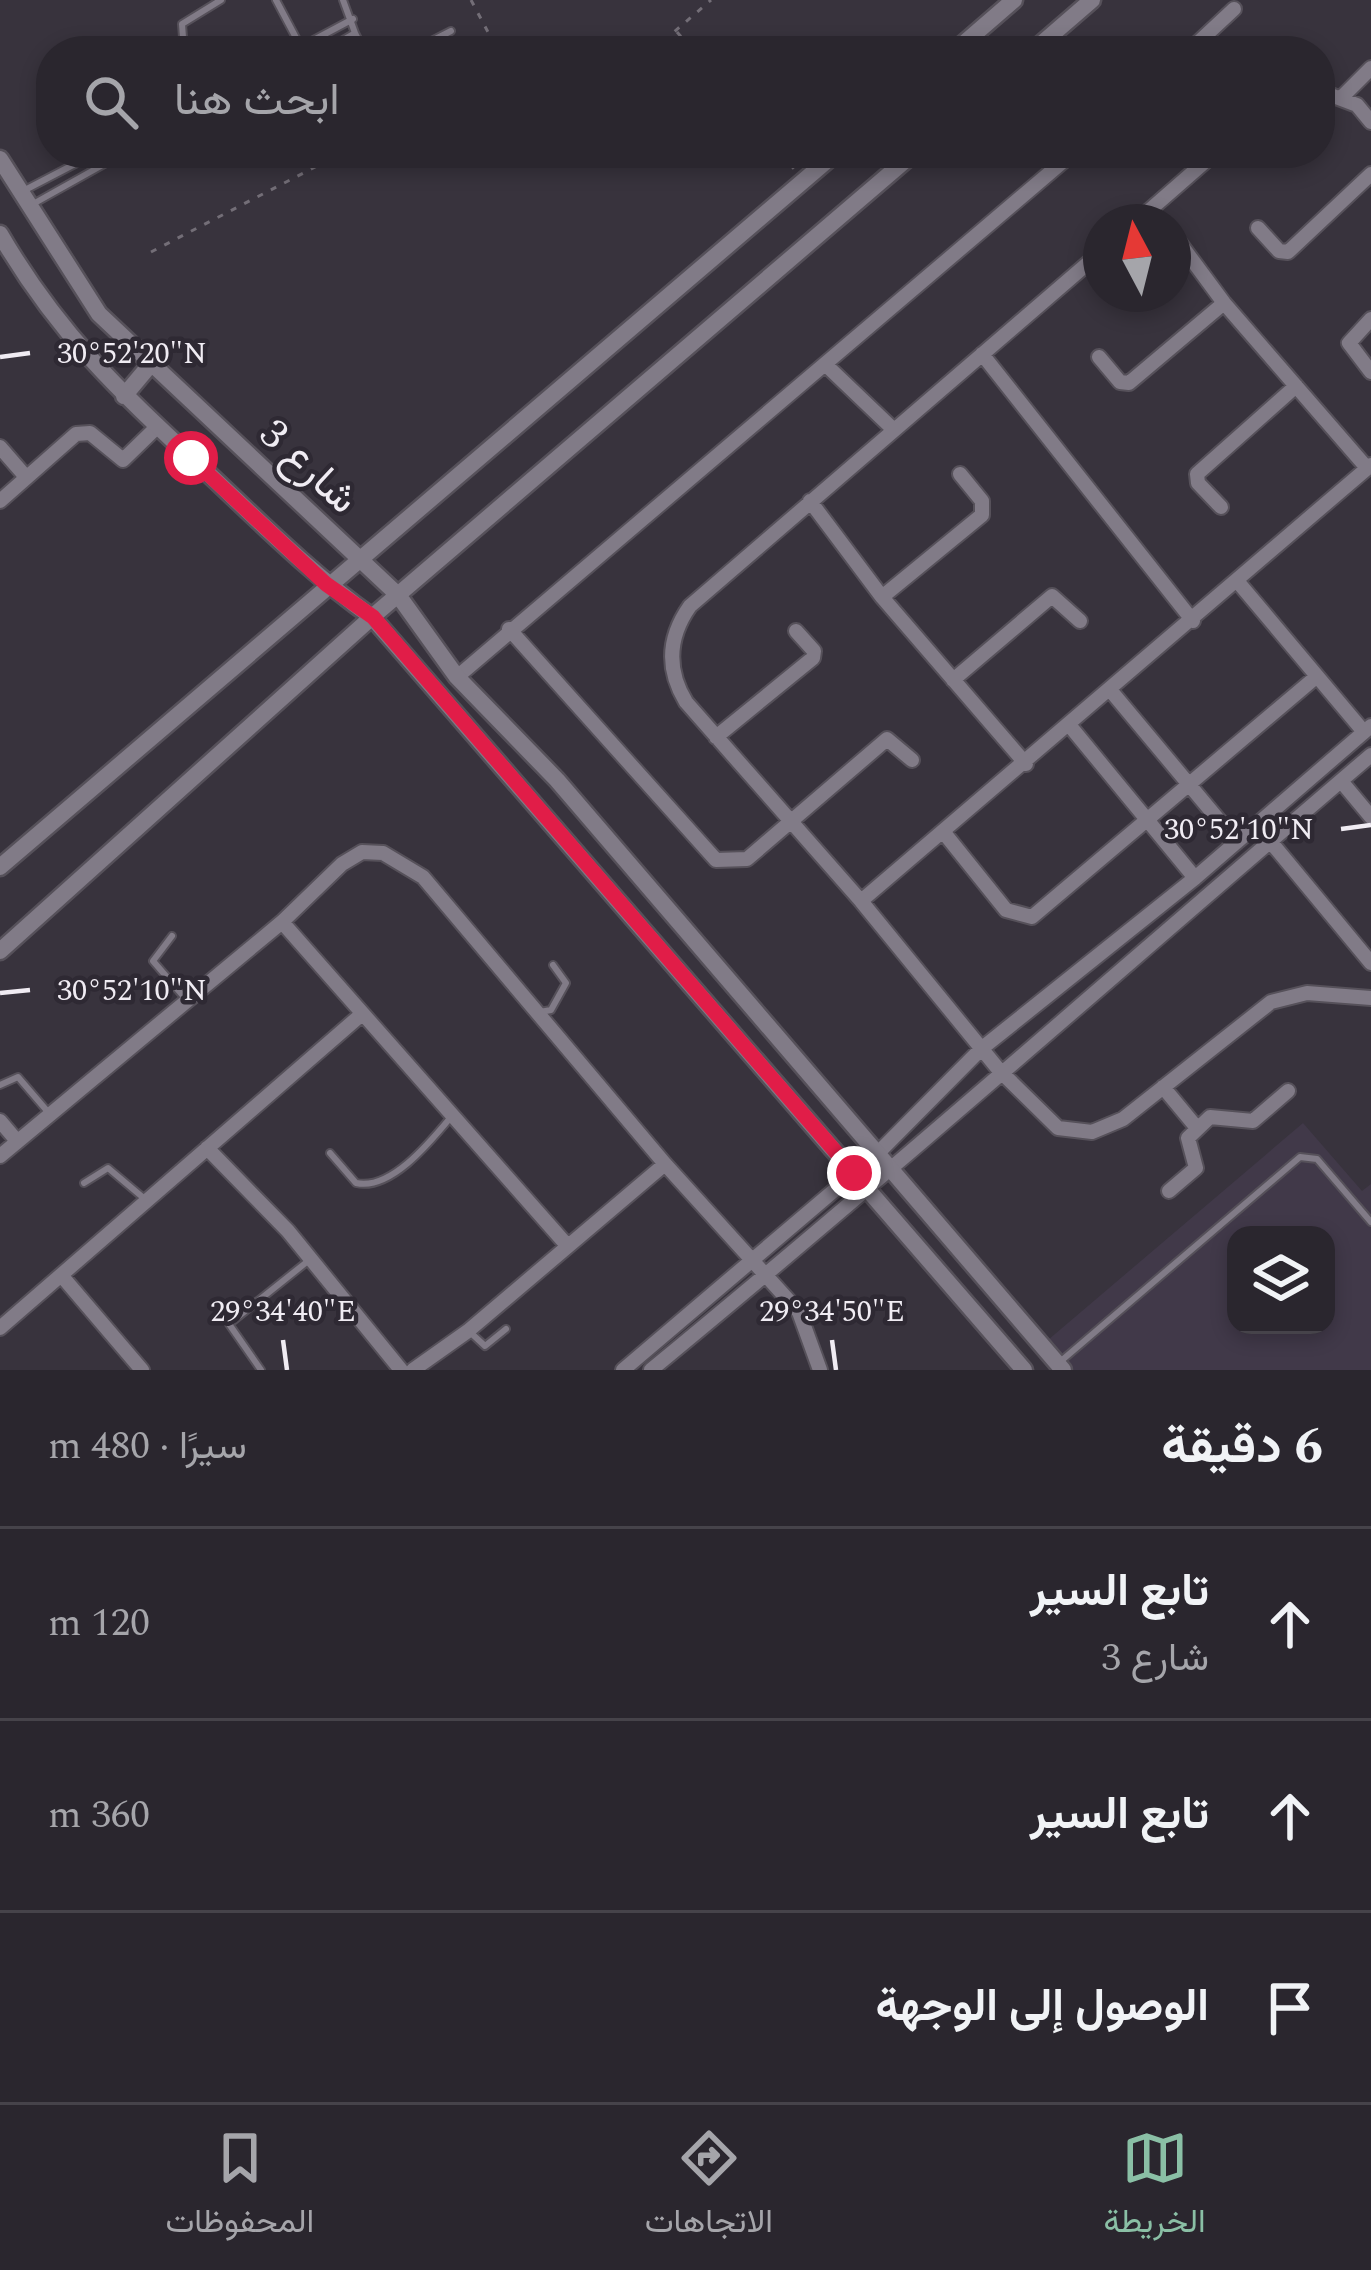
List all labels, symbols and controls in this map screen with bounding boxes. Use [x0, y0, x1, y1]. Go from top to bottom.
search box [36, 36, 1335, 168]
text: ابحث هنا [174, 66, 340, 135]
icon: search [78, 69, 144, 135]
north arrow [1083, 204, 1191, 312]
text: 30°52'20"N [57, 331, 207, 377]
street label: شارع 3 [244, 404, 372, 529]
route start [164, 431, 218, 485]
text: 30°52'10"N [1164, 807, 1314, 853]
text: 30°52'10"N [57, 968, 207, 1014]
route end [827, 1146, 881, 1200]
map controls [1227, 1226, 1335, 1334]
button: layers [1227, 1226, 1335, 1334]
text: 29°34'40"E [210, 1289, 356, 1335]
text: 29°34'50"E [759, 1289, 905, 1335]
text: 6 دقيقة [1161, 1408, 1323, 1486]
text: سيرًا · 480 m [48, 1417, 247, 1476]
text: تابع السير [1030, 1557, 1209, 1626]
icon: ahead [1257, 1591, 1323, 1657]
text: 120 m [48, 1594, 150, 1653]
text: شارع 3 [1101, 1629, 1209, 1688]
text: تابع السير [1030, 1780, 1209, 1849]
icon: ahead [1257, 1783, 1323, 1849]
text: 360 m [48, 1786, 150, 1845]
text: الوصول إلى الوجهة [875, 1972, 1209, 2041]
icon: arrive [1257, 1975, 1323, 2041]
tab: المحفوظات [165, 2125, 314, 2250]
tab: الاتجاهات [645, 2125, 773, 2250]
tab: الخريطة [1104, 2125, 1206, 2250]

